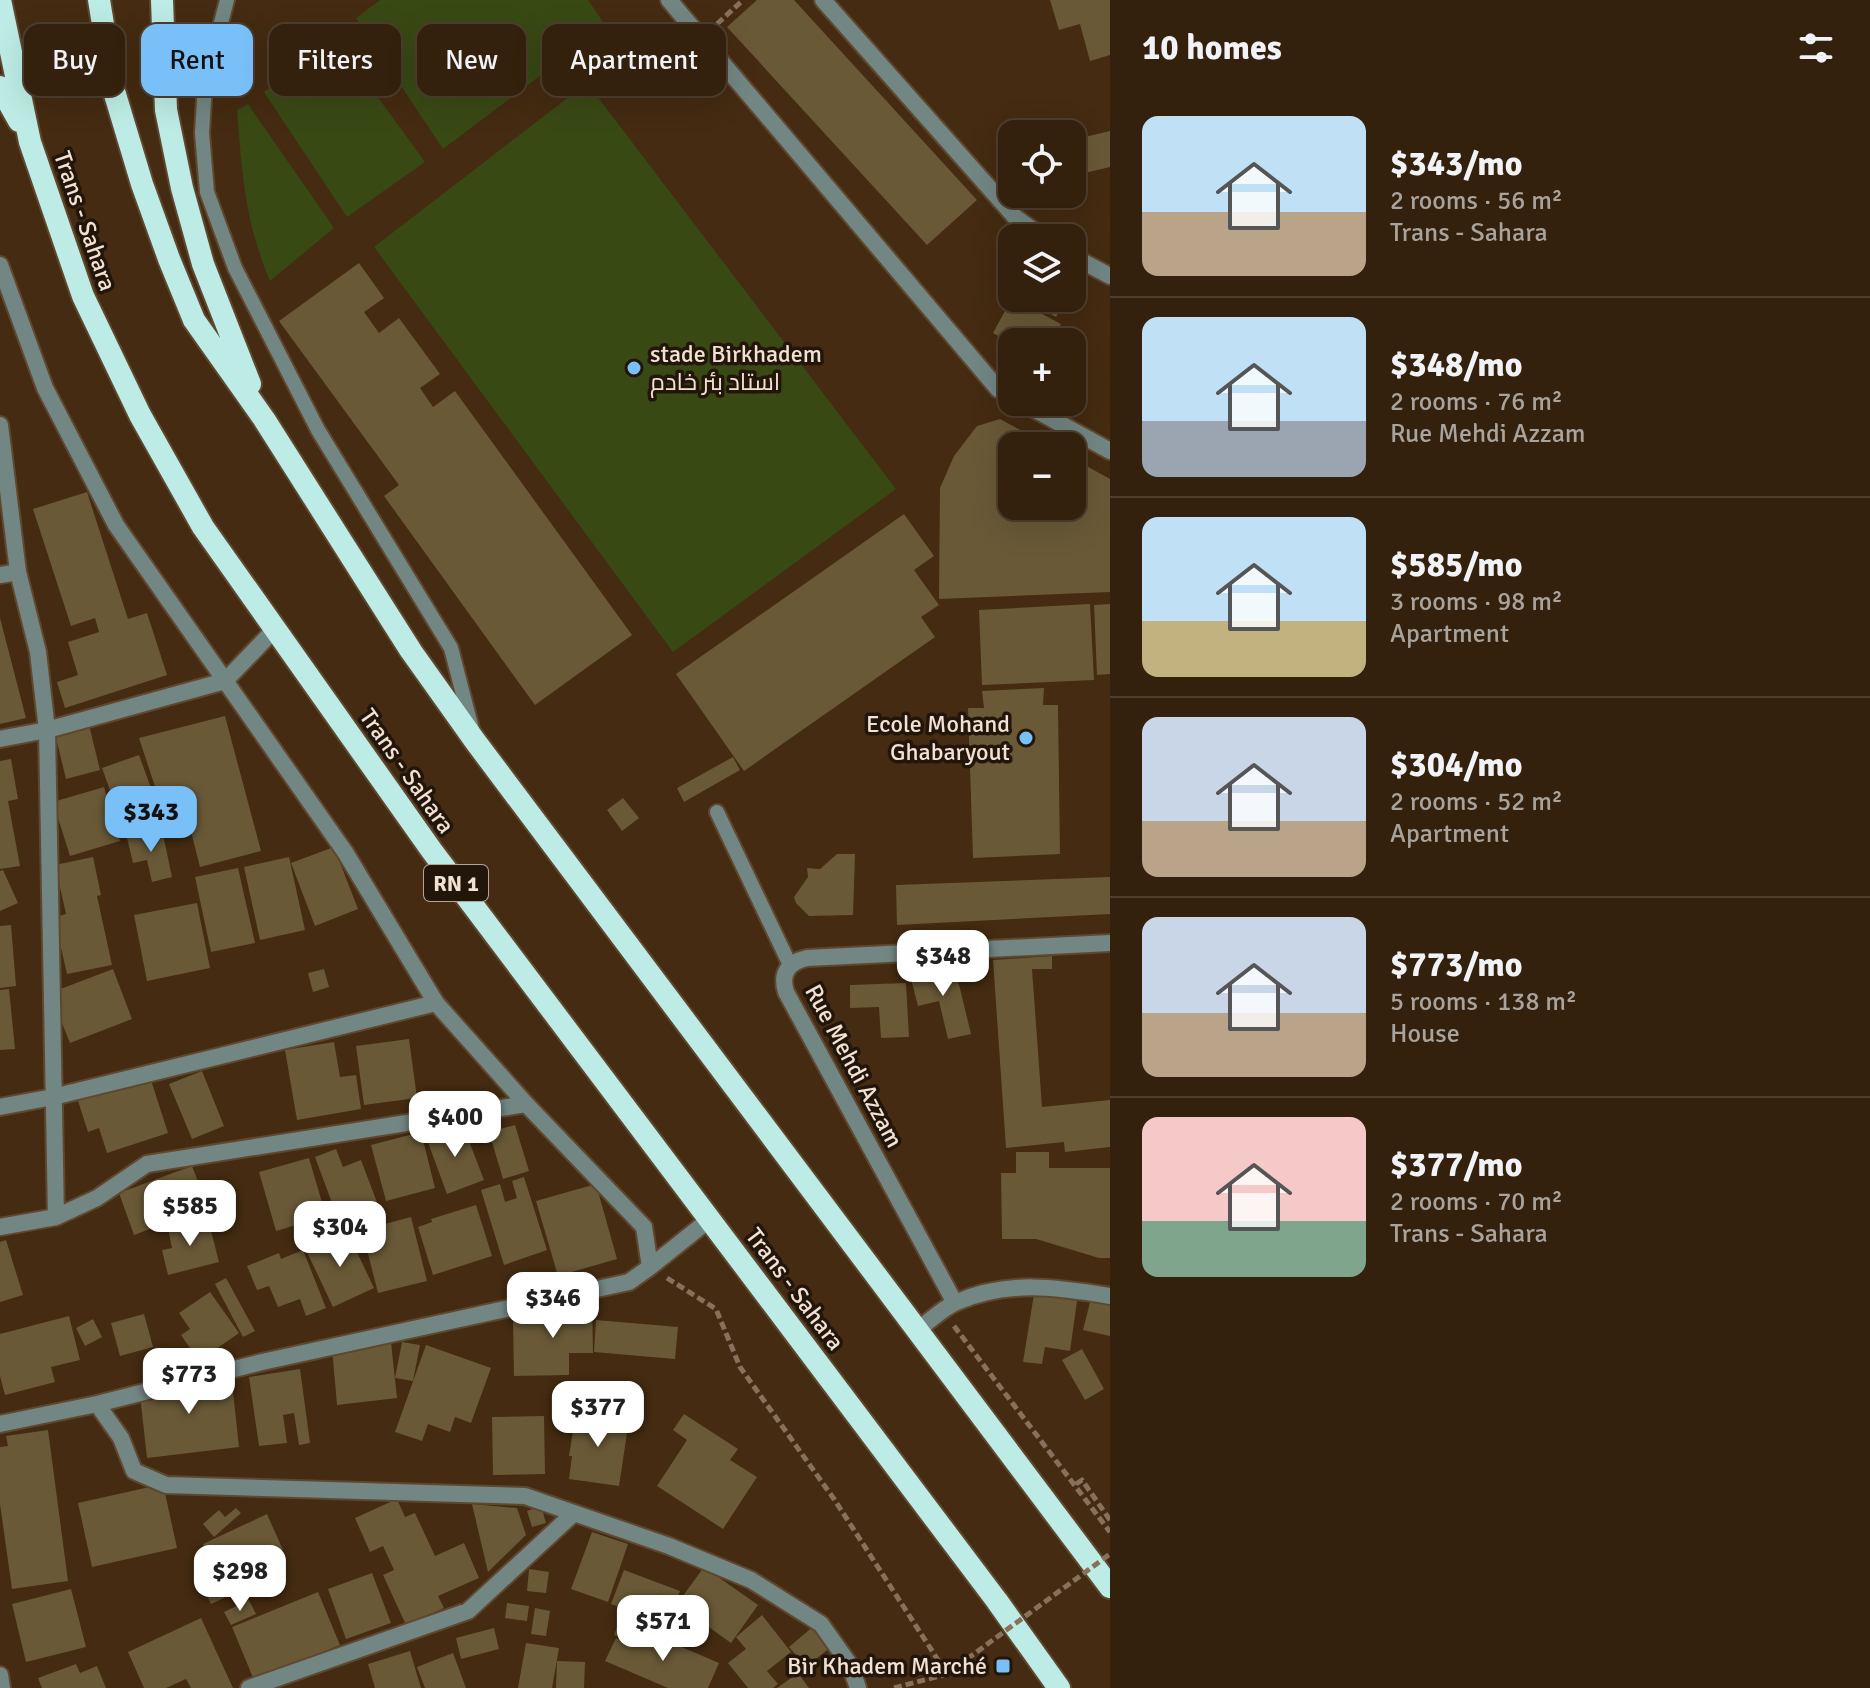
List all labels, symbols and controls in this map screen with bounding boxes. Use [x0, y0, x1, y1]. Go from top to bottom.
chip: Buy [24, 24, 125, 96]
chip: Rent [141, 24, 253, 96]
chip: Filters [269, 24, 401, 96]
chip: New [417, 24, 526, 96]
chip: Apartment [542, 24, 726, 96]
icon: filters [1794, 26, 1838, 70]
text: 10 homes [1142, 27, 1282, 69]
map controls [998, 120, 1086, 520]
button: locate [998, 120, 1086, 208]
text: $343/mo [1390, 143, 1523, 185]
street label: Trans - Sahara [47, 147, 123, 295]
icon: home [1206, 148, 1302, 244]
text: 2 rooms · 56 m² [1390, 185, 1563, 217]
text: Trans - Sahara [1390, 217, 1548, 249]
button: layers [998, 224, 1086, 312]
button: + [998, 328, 1086, 416]
place label: stade Birkhadem استاد بئر خادم [650, 339, 822, 398]
text: $348/mo [1390, 344, 1523, 386]
icon: home [1206, 349, 1302, 445]
marker: stade Birkhadem استاد بئر خادم [625, 359, 643, 377]
text: 2 rooms · 76 m² [1390, 386, 1563, 418]
text: Rue Mehdi Azzam [1390, 418, 1586, 450]
button: − [998, 432, 1086, 520]
text: $585/mo [1390, 544, 1523, 586]
icon: home [1206, 549, 1302, 645]
text: 3 rooms · 98 m² [1390, 586, 1563, 618]
text: Apartment [1390, 618, 1509, 650]
street label: Trans - Sahara [353, 703, 461, 839]
place label: Ecole Mohand Ghabaryout [866, 709, 1010, 767]
marker: Ecole Mohand Ghabaryout [1017, 729, 1035, 747]
text: $304/mo [1390, 744, 1523, 786]
icon: home [1206, 749, 1302, 845]
pin: $343 [104, 786, 198, 854]
text: 2 rooms · 52 m² [1390, 786, 1563, 818]
text: $343 [123, 796, 179, 828]
text: Apartment [1390, 818, 1509, 850]
road number: RN 1 [424, 865, 488, 901]
pin: $348 [896, 930, 990, 998]
text: $348 [915, 940, 971, 972]
text: $773/mo [1390, 944, 1523, 986]
icon: home [1206, 949, 1302, 1045]
street label: Rue Mehdi Azzam [798, 979, 910, 1153]
text: 5 rooms · 138 m² [1390, 986, 1577, 1018]
text: House [1390, 1018, 1460, 1050]
pin: $400 [408, 1091, 502, 1159]
text: $400 [427, 1101, 483, 1133]
text: $377/mo [1390, 1144, 1523, 1186]
icon: home [1206, 1149, 1302, 1245]
pin: $585 [143, 1180, 237, 1248]
text: 2 rooms · 70 m² [1390, 1186, 1563, 1218]
text: $585 [162, 1190, 218, 1222]
pin: $304 [293, 1201, 387, 1269]
text: $304 [312, 1211, 368, 1243]
text: Trans - Sahara [1390, 1218, 1548, 1250]
street label: Trans - Sahara [739, 1222, 851, 1356]
pin: $346 [506, 1272, 600, 1340]
text: $346 [525, 1282, 581, 1314]
pin: $773 [142, 1348, 236, 1416]
text: $773 [161, 1358, 217, 1390]
pin: $377 [551, 1381, 645, 1449]
text: $377 [570, 1391, 626, 1423]
pin: $298 [193, 1545, 287, 1613]
text: $298 [212, 1555, 268, 1587]
pin: $571 [616, 1595, 710, 1663]
text: $571 [635, 1605, 691, 1637]
place label: Bir Khadem Marché [787, 1651, 987, 1681]
marker: Bir Khadem Marché [994, 1657, 1012, 1675]

